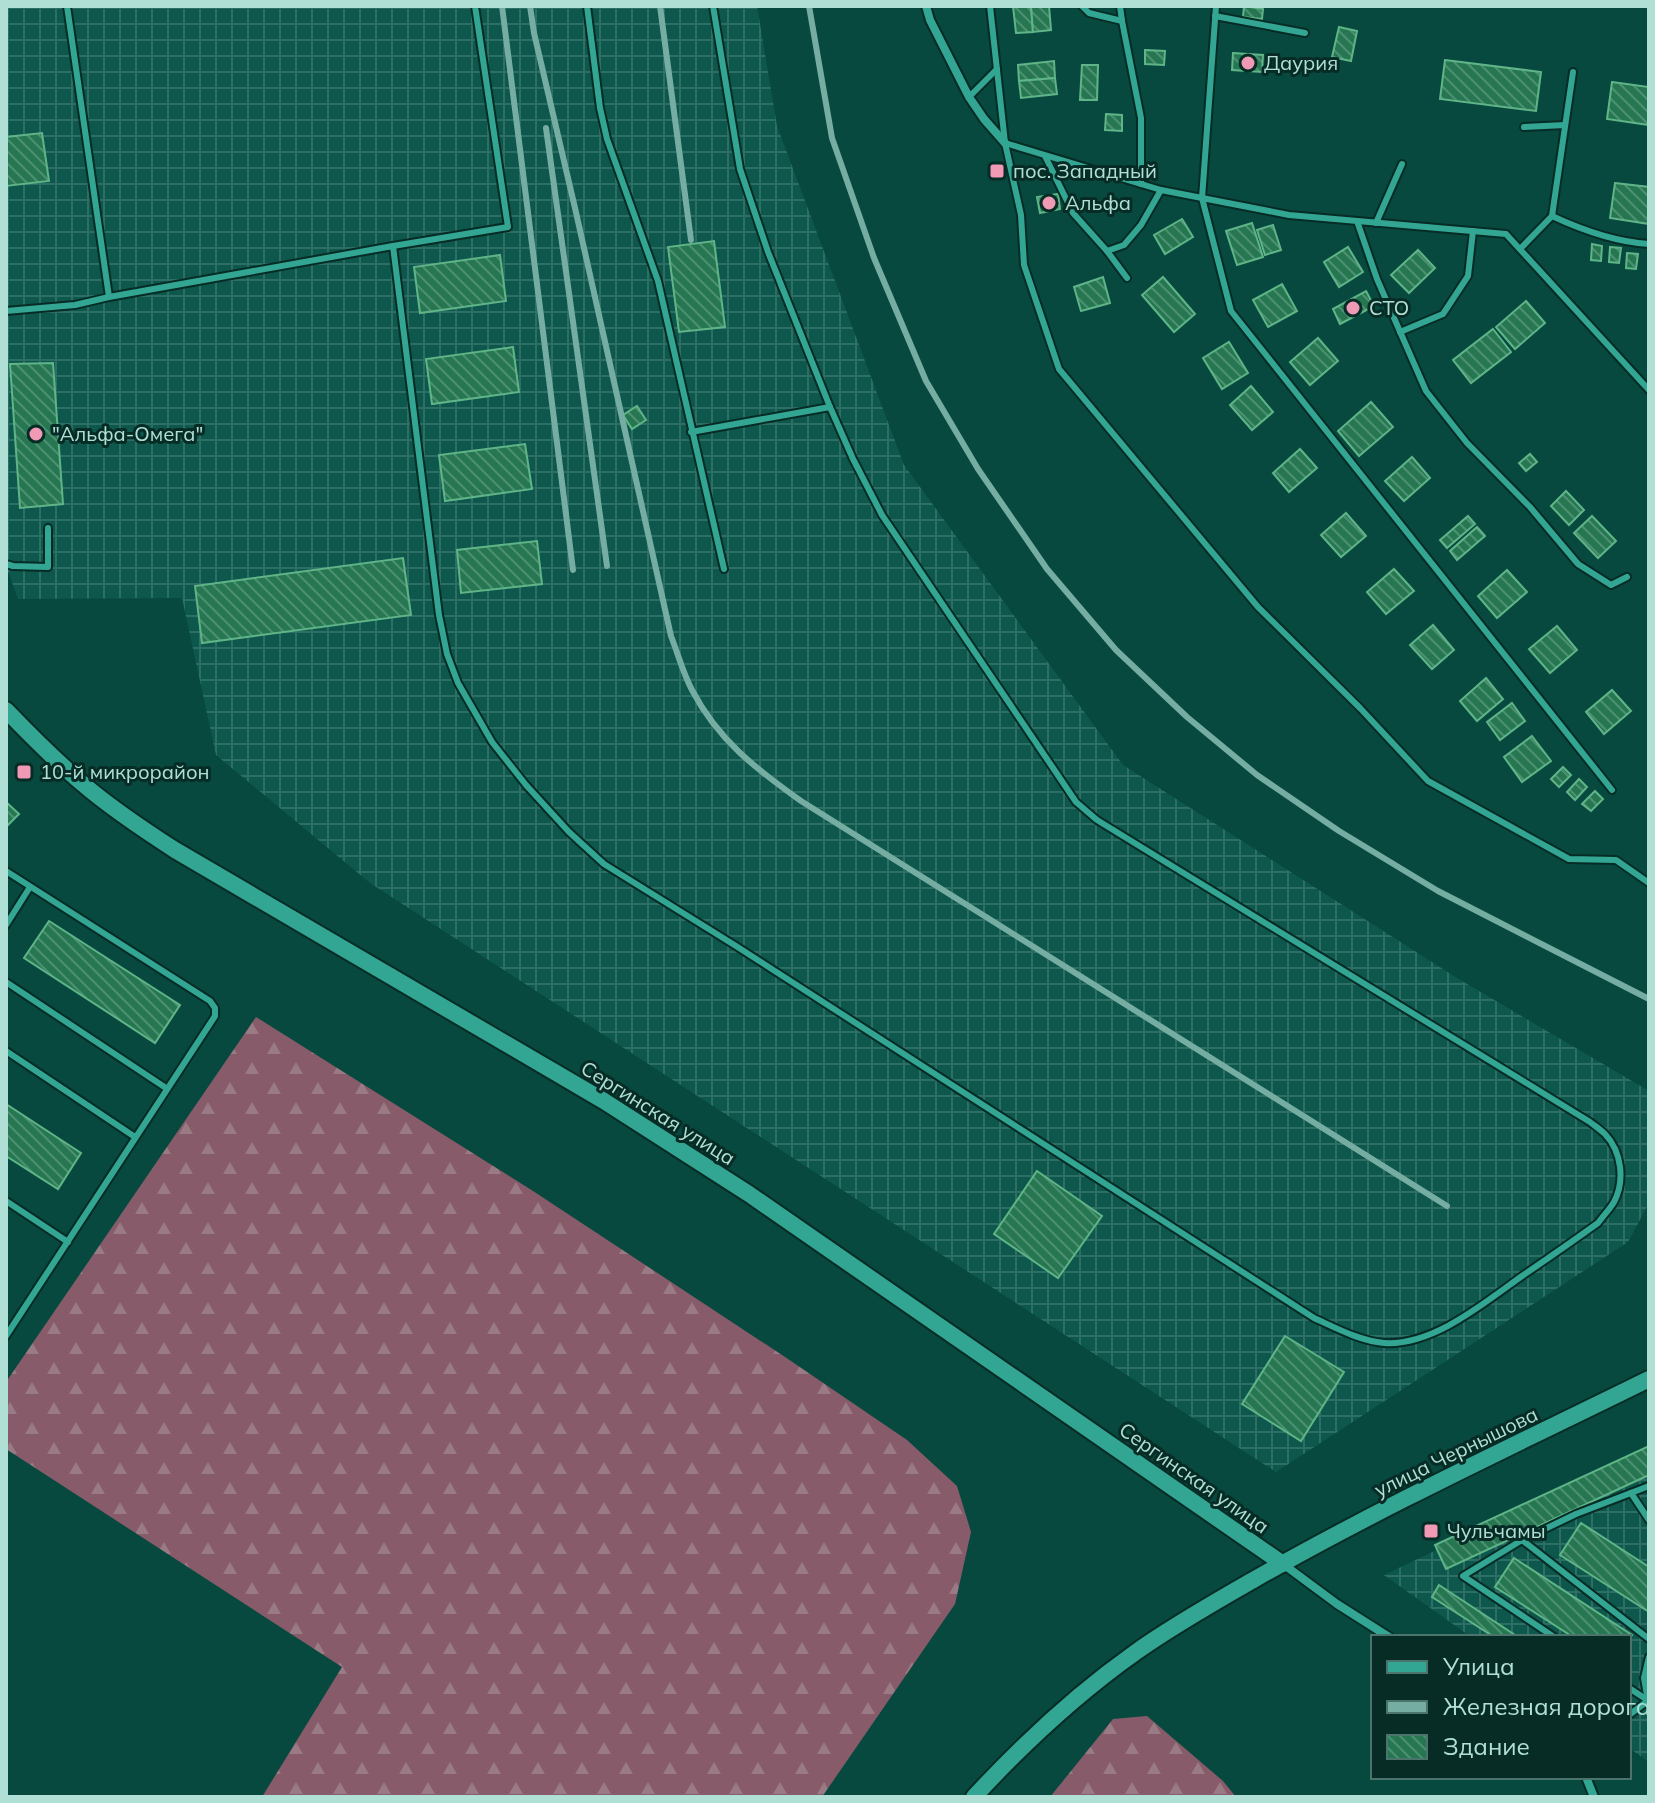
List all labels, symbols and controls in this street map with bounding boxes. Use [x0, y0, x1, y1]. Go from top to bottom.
place label: Даурия [1264, 50, 1338, 75]
marker: Даурия [1239, 54, 1257, 72]
place label: пос. Западный [1013, 158, 1157, 183]
marker: пос. Западный [988, 162, 1006, 180]
place label: Альфа [1065, 190, 1131, 215]
marker: Альфа [1040, 194, 1058, 212]
place label: СТО [1369, 295, 1409, 320]
marker: СТО [1344, 299, 1362, 317]
place label: "Альфа-Омега" [52, 421, 203, 446]
marker: "Альфа-Омега" [27, 425, 45, 443]
place label: 10-й микрорайон [40, 759, 210, 784]
marker: 10-й микрорайон [15, 763, 33, 781]
street label: Сергинская улица [577, 1055, 740, 1170]
street label: улица Чернышова [1370, 1401, 1542, 1502]
street label: Сергинская улица [1115, 1417, 1274, 1539]
place label: Чульчамы [1447, 1518, 1546, 1543]
marker: Чульчамы [1422, 1522, 1440, 1540]
legend [1371, 1635, 1631, 1779]
text: Улица [1442, 1651, 1515, 1681]
text: Железная дорога [1443, 1691, 1651, 1721]
text: Здание [1443, 1731, 1530, 1761]

